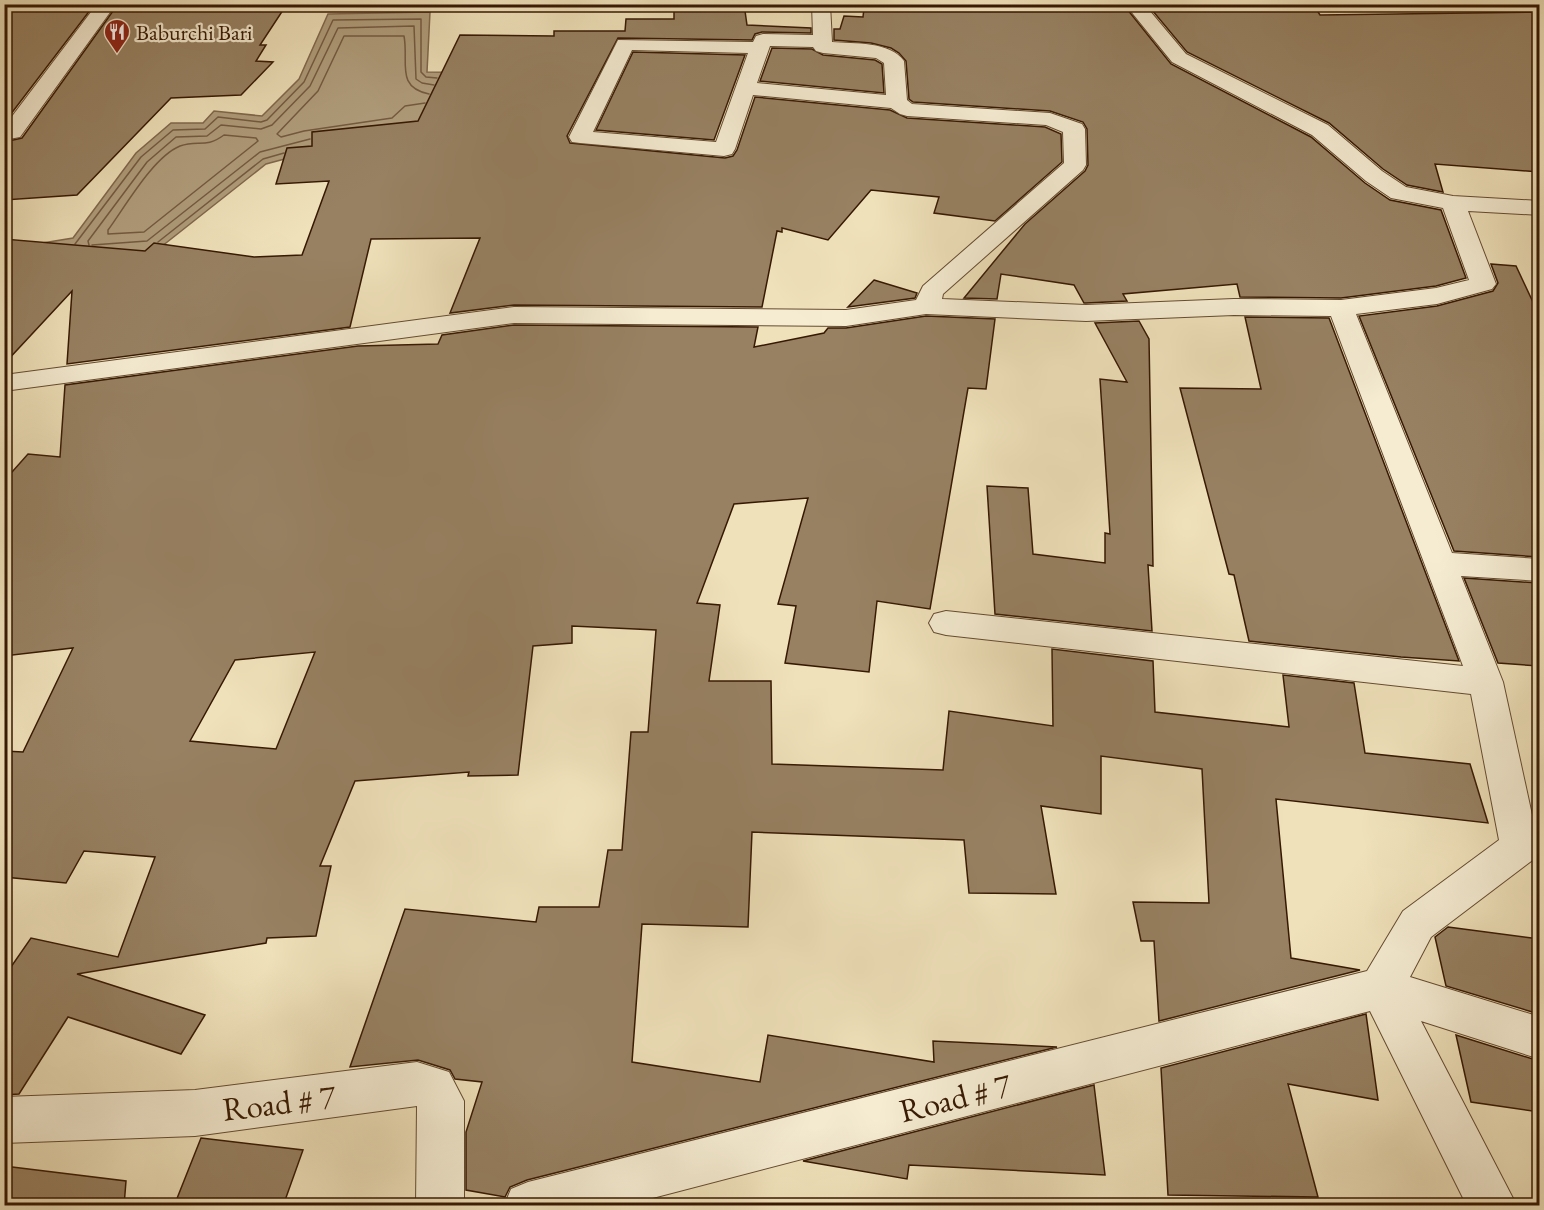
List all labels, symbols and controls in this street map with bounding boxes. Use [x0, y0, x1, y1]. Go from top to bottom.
restaurant icon: Baburchi Bari [102, 17, 132, 55]
place label: Baburchi Bari [136, 18, 252, 47]
street label: Road # 7 [895, 1063, 1016, 1132]
street label: Road # 7 [220, 1074, 338, 1131]

